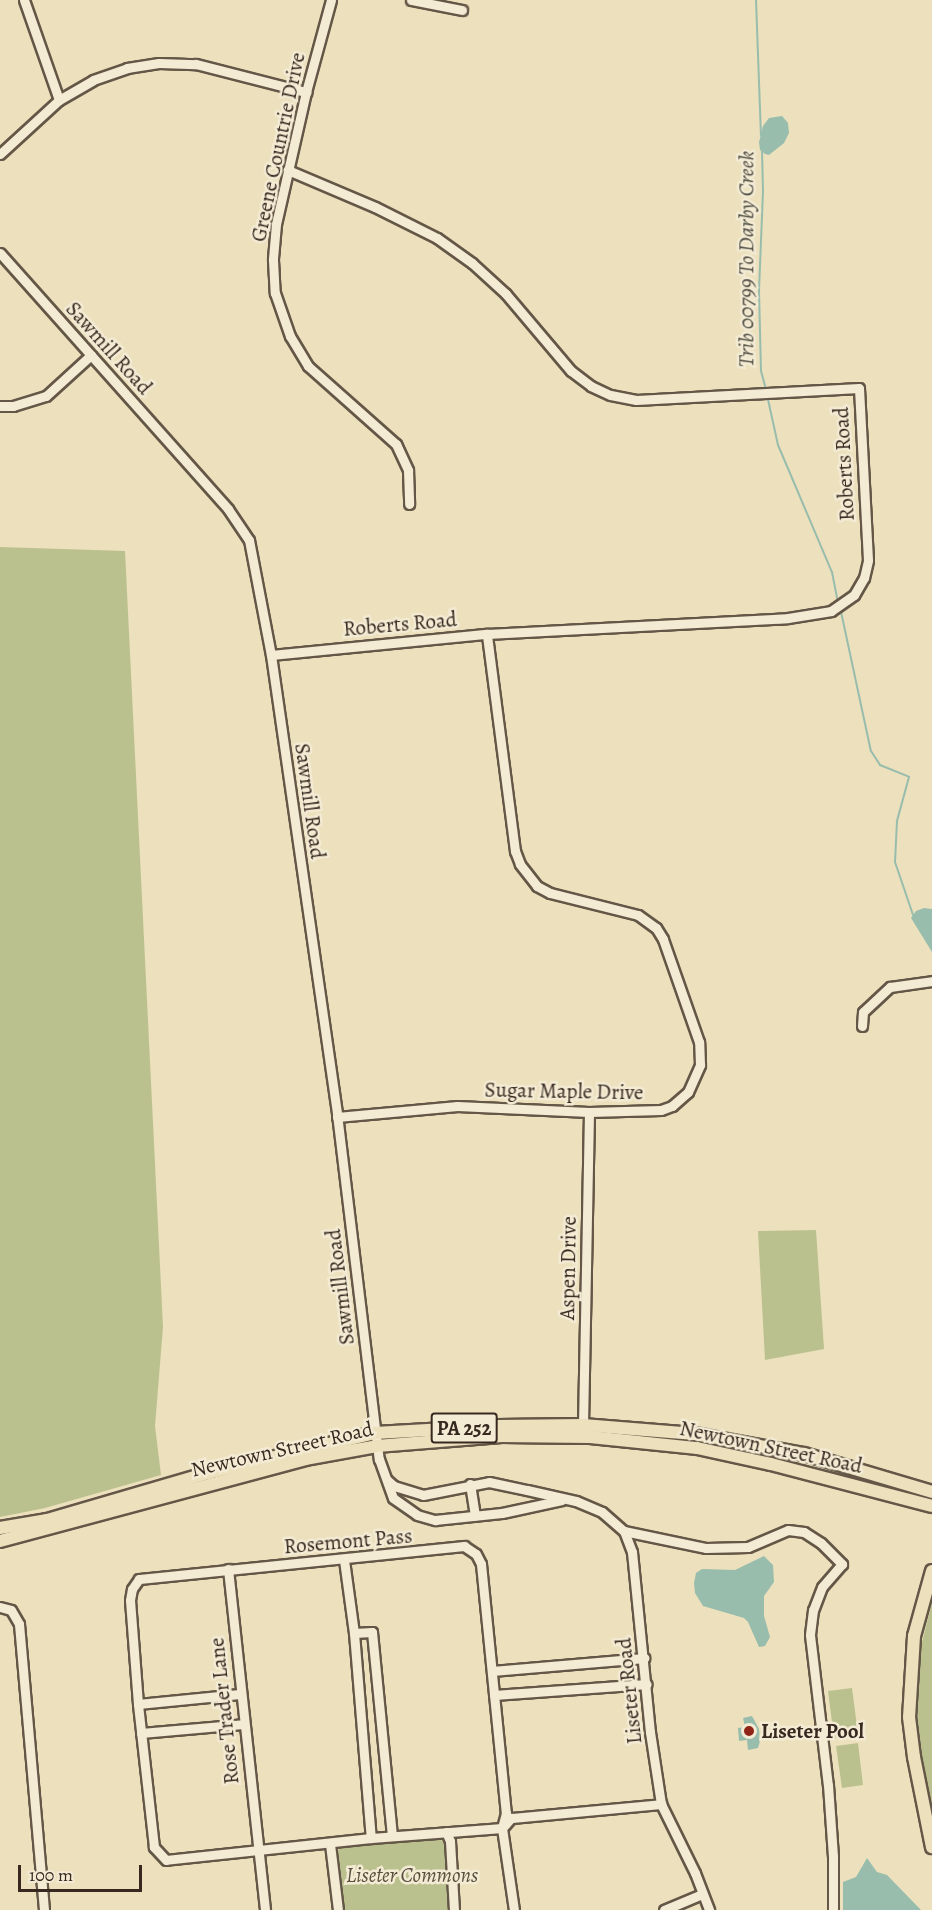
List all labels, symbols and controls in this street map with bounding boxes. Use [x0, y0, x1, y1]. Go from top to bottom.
street label: Greene Countrie Drive [246, 50, 310, 244]
water label: Trib 00799 To Darby Creek [734, 151, 760, 367]
street label: Sawmill Road [61, 296, 157, 400]
street label: Roberts Road [828, 406, 860, 522]
street label: Roberts Road [342, 606, 458, 642]
street label: Sawmill Road [289, 742, 331, 860]
street label: Sugar Maple Drive [484, 1077, 644, 1105]
street label: Aspen Drive [554, 1216, 582, 1320]
street label: Sawmill Road [320, 1228, 360, 1346]
road number: PA 252 [430, 1411, 498, 1445]
street label: Newtown Street Road [677, 1415, 865, 1479]
street label: Newtown Street Road [189, 1416, 375, 1482]
street label: Rosemont Pass [283, 1523, 413, 1559]
street label: Rose Trader Lane [204, 1636, 244, 1786]
street label: Liseter Road [611, 1637, 647, 1745]
place label: Liseter Pool [761, 1718, 864, 1744]
marker: Liseter Pool [742, 1724, 756, 1738]
scale bar [21, 1853, 146, 1891]
park label: Liseter Commons [346, 1862, 478, 1888]
text: 100 m [29, 1863, 73, 1887]

